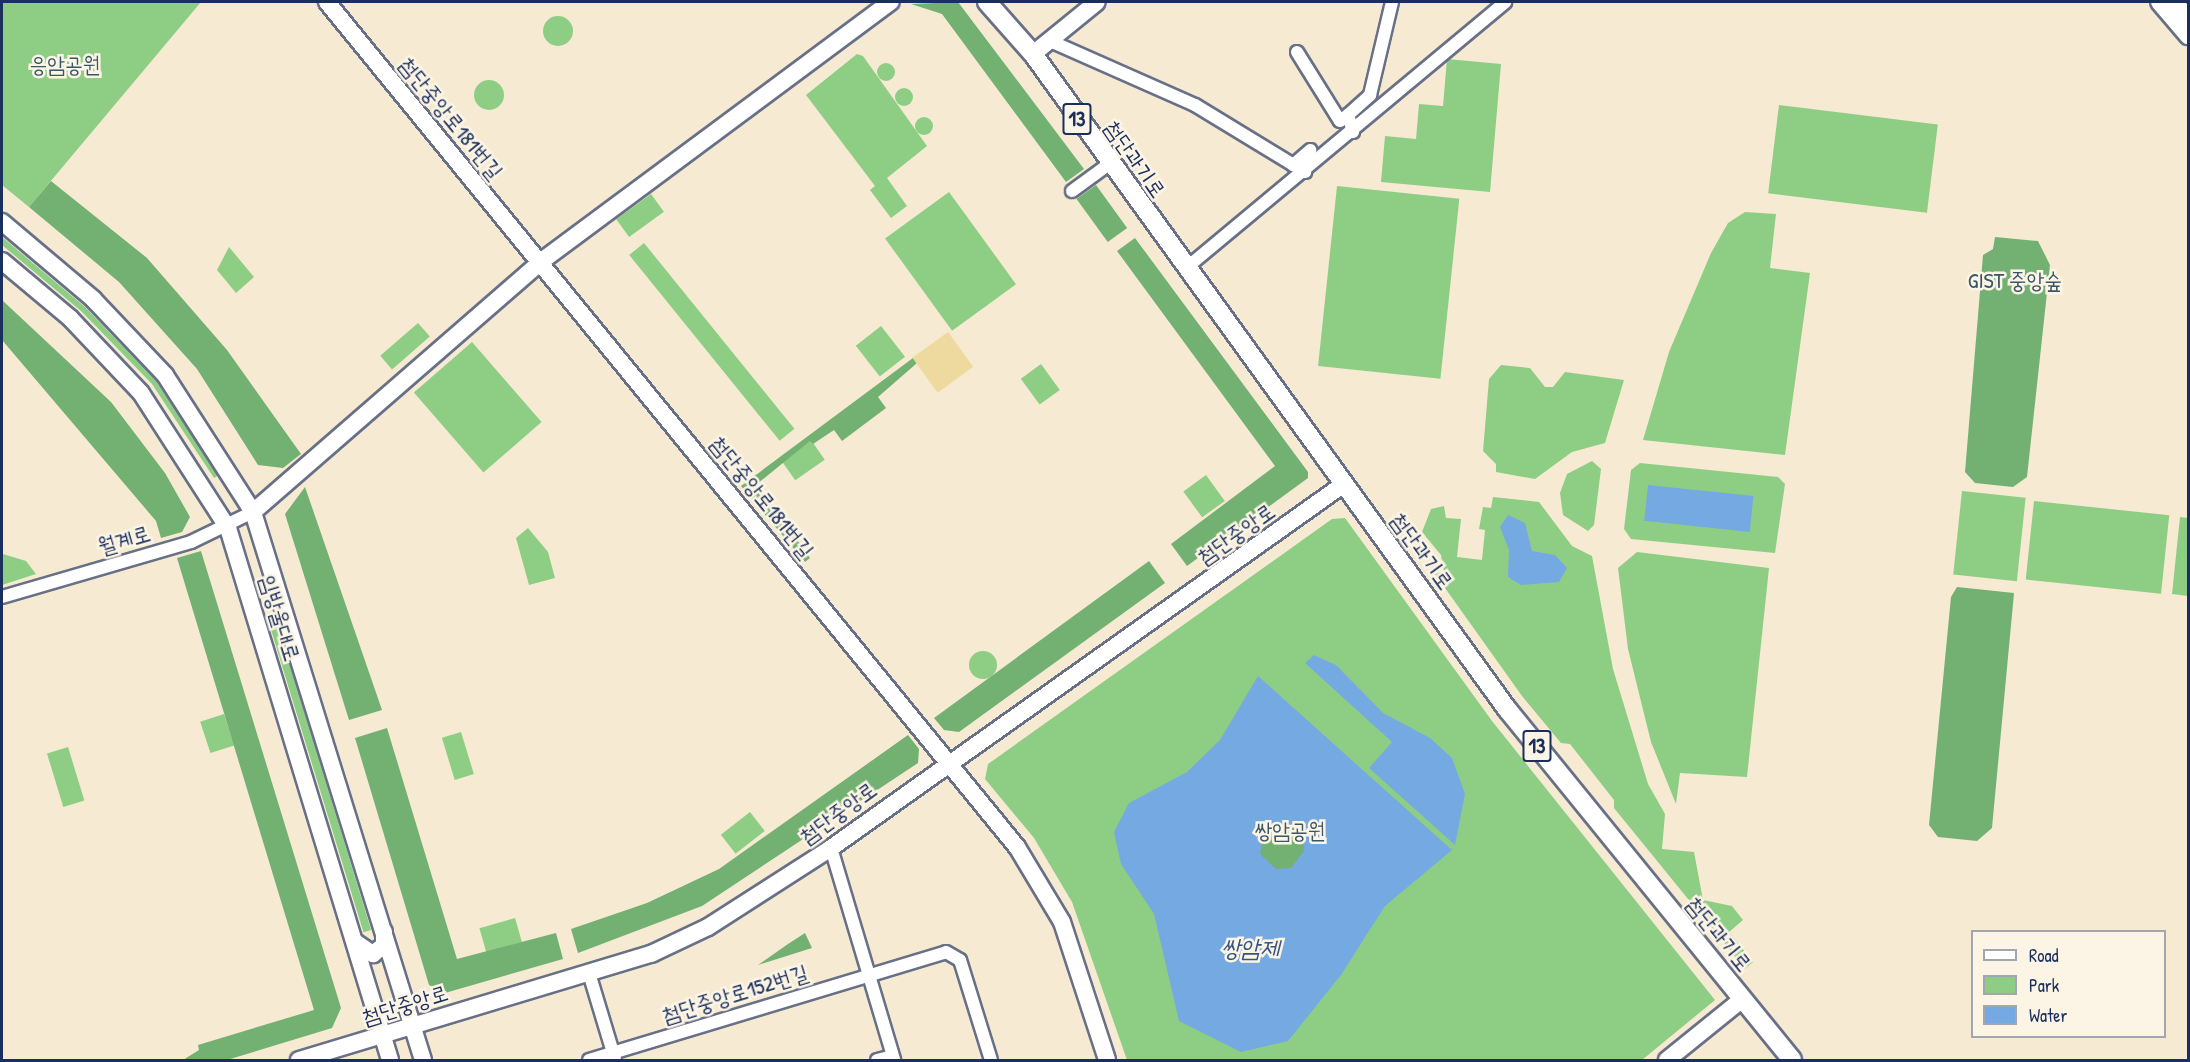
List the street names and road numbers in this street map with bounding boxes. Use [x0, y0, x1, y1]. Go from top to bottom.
street label: 첨단중앙로181번길 [394, 52, 508, 184]
road number: 13 [1062, 101, 1092, 137]
street label: 첨단과기로 [1099, 115, 1171, 203]
street label: 첨단중앙로181번길 [705, 431, 819, 563]
street label: 첨단중앙로 [1192, 498, 1280, 570]
street label: 첨단과기로 [1385, 507, 1459, 595]
street label: 월계로 [95, 520, 153, 560]
street label: 임방울대로 [254, 572, 306, 664]
road number: 13 [1522, 728, 1552, 764]
street label: 첨단중앙로 [794, 776, 882, 850]
street label: 첨단과기로 [1681, 891, 1757, 977]
street label: 첨단중앙로152번길 [659, 959, 811, 1029]
street label: 첨단중앙로 [359, 979, 451, 1031]

